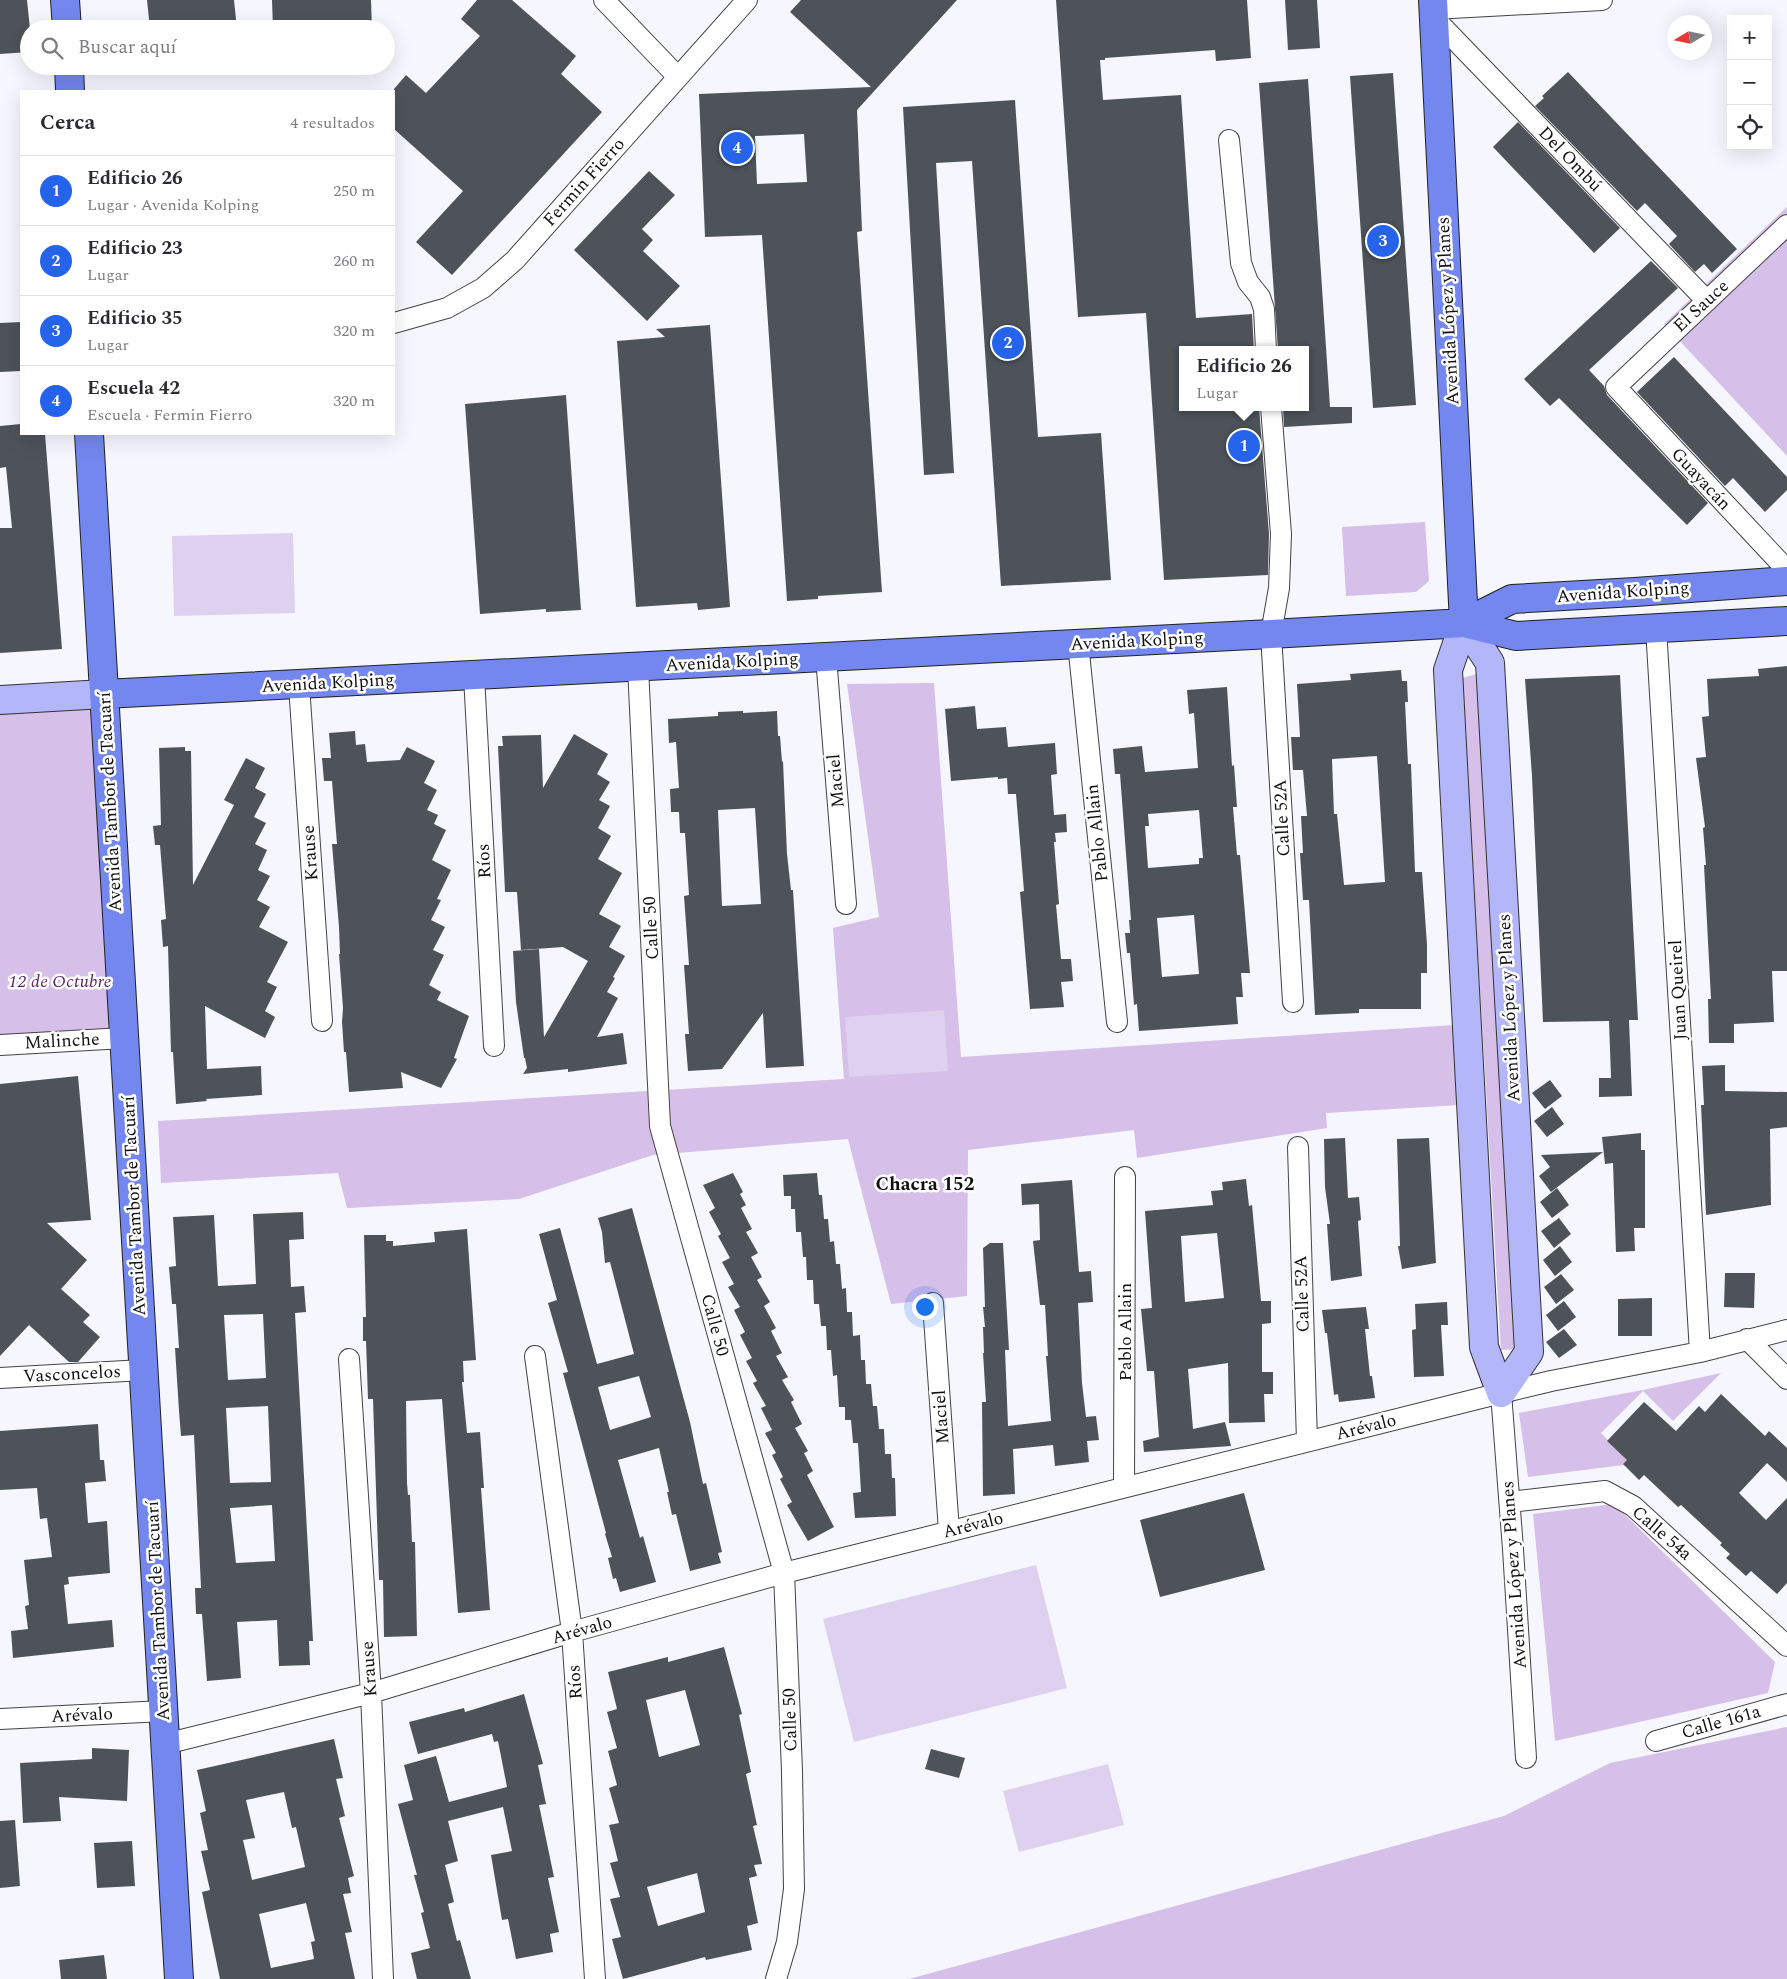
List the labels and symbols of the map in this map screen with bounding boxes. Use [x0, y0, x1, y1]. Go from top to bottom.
north arrow [1667, 15, 1712, 60]
street label: Del Ombú [1532, 120, 1608, 198]
pin: 4 [721, 129, 753, 167]
street label: Fermin Fierro [537, 131, 631, 233]
street label: Avenida López y Planes [1430, 216, 1466, 406]
pin: 3 [1367, 222, 1399, 260]
street label: El Sauce [1667, 273, 1735, 339]
pin: 2 [992, 324, 1024, 362]
pin: 1 [1228, 427, 1260, 465]
street label: Guayacán [1665, 441, 1737, 517]
street label: Avenida Kolping [1556, 574, 1690, 610]
street label: Avenida Kolping [1070, 624, 1204, 658]
street label: Avenida Kolping [665, 645, 799, 679]
street label: Avenida Kolping [261, 666, 395, 700]
street label: Avenida Tambor de Tacuarí [91, 690, 129, 913]
street label: Maciel [820, 753, 852, 809]
street label: Calle 52A [1267, 779, 1297, 857]
street label: Pablo Allain [1078, 783, 1116, 883]
street label: Krause [295, 824, 325, 882]
street label: Ríos [470, 843, 498, 879]
street label: Calle 50 [636, 896, 666, 960]
street label: Avenida López y Planes [1491, 913, 1527, 1103]
street label: Juan Queirel [1662, 939, 1694, 1041]
park label: 12 de Octubre [8, 968, 112, 995]
street label: Malinche [24, 1026, 100, 1056]
street label: Avenida Tambor de Tacuarí [115, 1094, 153, 1317]
district label: Chacra 152 [876, 1170, 974, 1199]
street label: Calle 52A [1287, 1255, 1317, 1333]
street label: Pablo Allain [1112, 1283, 1139, 1381]
street label: Calle 50 [694, 1291, 736, 1359]
your location [912, 1294, 938, 1320]
street label: Vasconcelos [22, 1358, 122, 1390]
street label: Maciel [926, 1389, 956, 1445]
street label: Arévalo [1333, 1406, 1399, 1448]
street label: Avenida López y Planes [1494, 1480, 1534, 1670]
street label: Avenida Tambor de Tacuarí [139, 1499, 177, 1722]
street label: Calle 54a [1626, 1499, 1698, 1567]
street label: Arévalo [940, 1504, 1006, 1546]
street label: Arévalo [549, 1609, 615, 1651]
street label: Krause [354, 1640, 384, 1698]
street label: Ríos [560, 1664, 590, 1700]
street label: Calle 50 [775, 1688, 805, 1752]
street label: Calle 161a [1678, 1698, 1764, 1746]
street label: Arévalo [50, 1700, 114, 1730]

